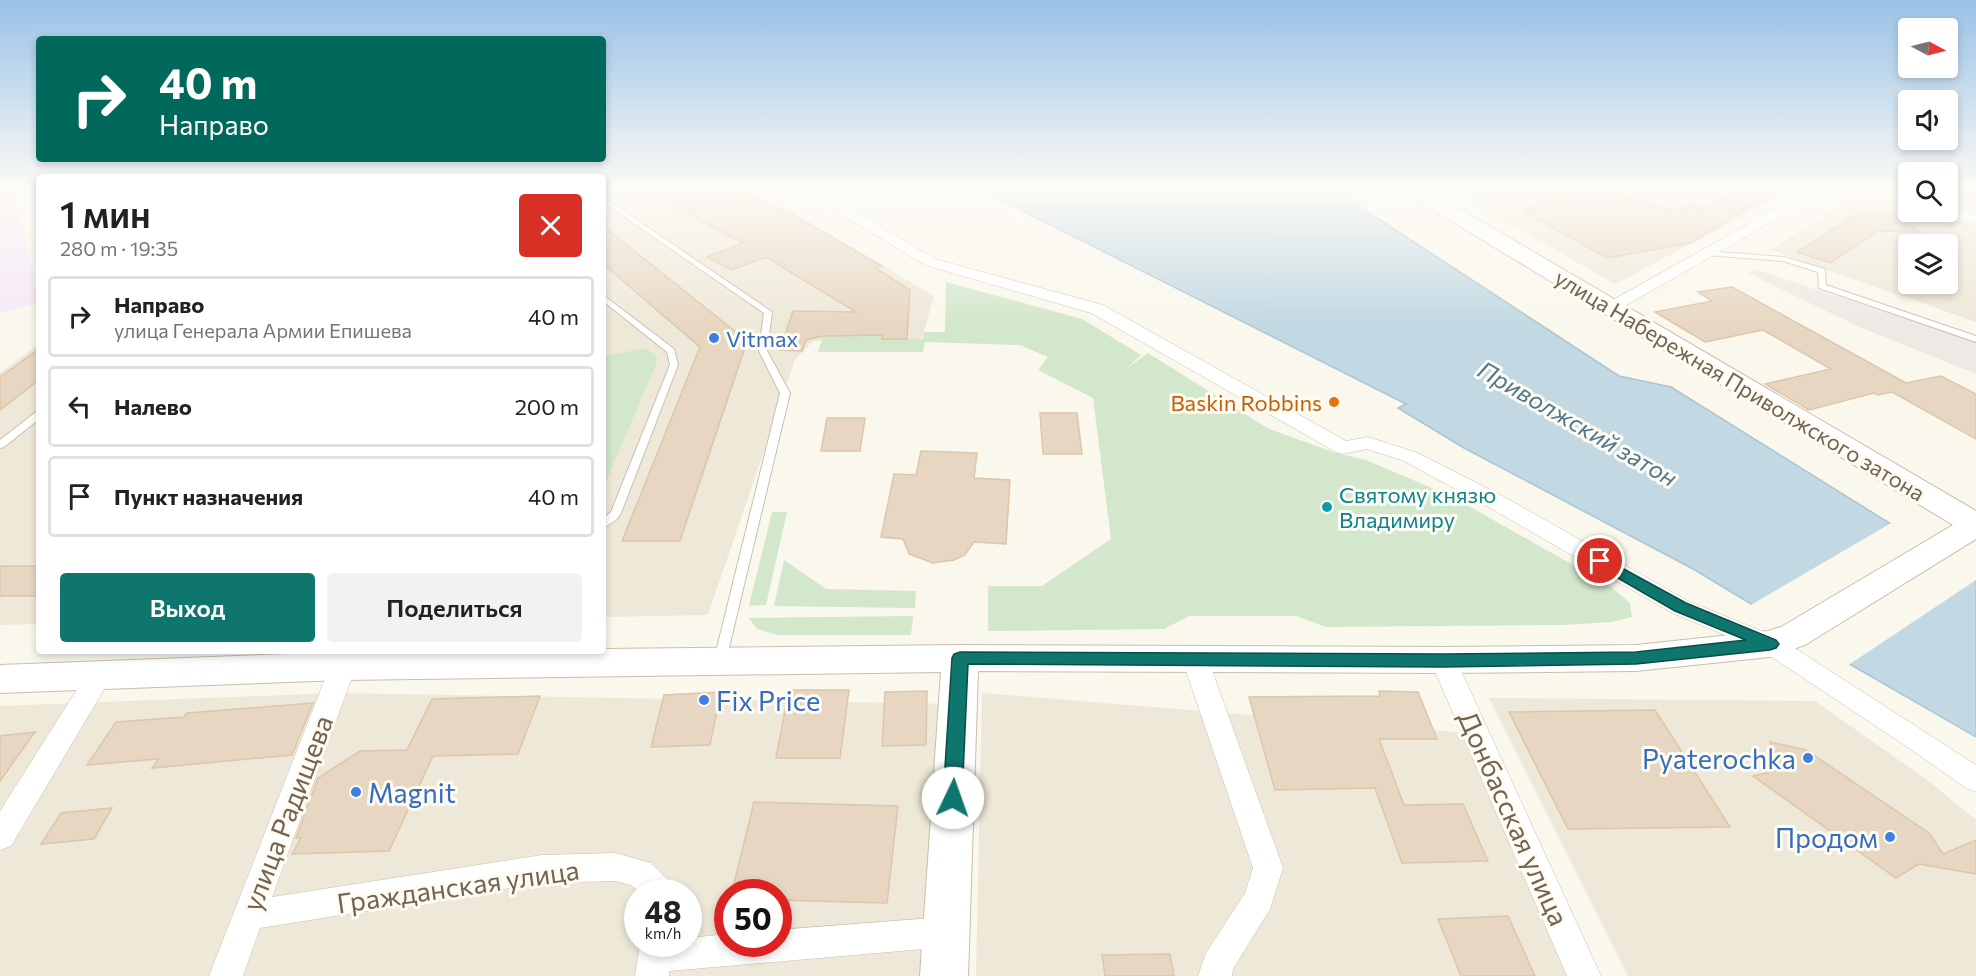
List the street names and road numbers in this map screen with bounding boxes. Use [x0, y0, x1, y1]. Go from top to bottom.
street label: улица Набережная Приволжского затона [1550, 264, 1930, 506]
street label: Донбасская улица [1452, 706, 1576, 930]
street label: улица Радищева [235, 711, 339, 915]
street label: Гражданская улица [335, 853, 581, 919]

